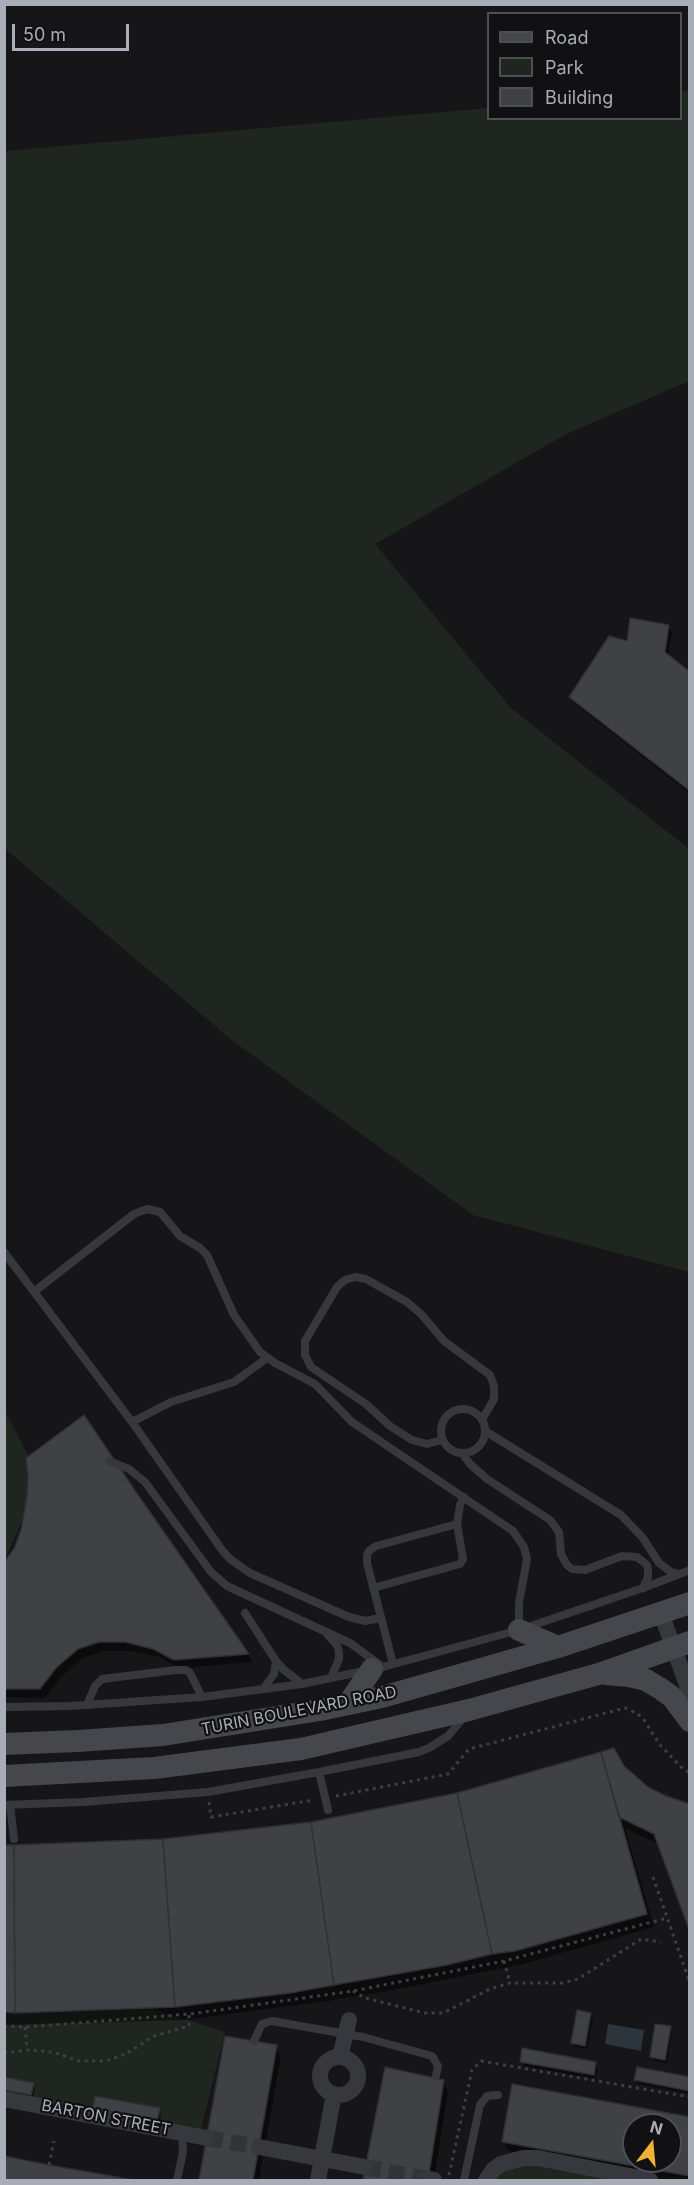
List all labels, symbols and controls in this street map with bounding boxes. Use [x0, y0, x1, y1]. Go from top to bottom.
scale bar [15, 12, 132, 50]
legend [487, 12, 682, 120]
text: 50 m [23, 24, 66, 45]
text: Road [545, 27, 588, 48]
text: Park [545, 57, 584, 78]
text: Building [545, 87, 613, 108]
street label: TURIN BOULEVARD ROAD [200, 1683, 398, 1739]
street label: BARTON STREET [40, 2096, 172, 2140]
north arrow [622, 2113, 682, 2173]
text: N [648, 2116, 665, 2139]

